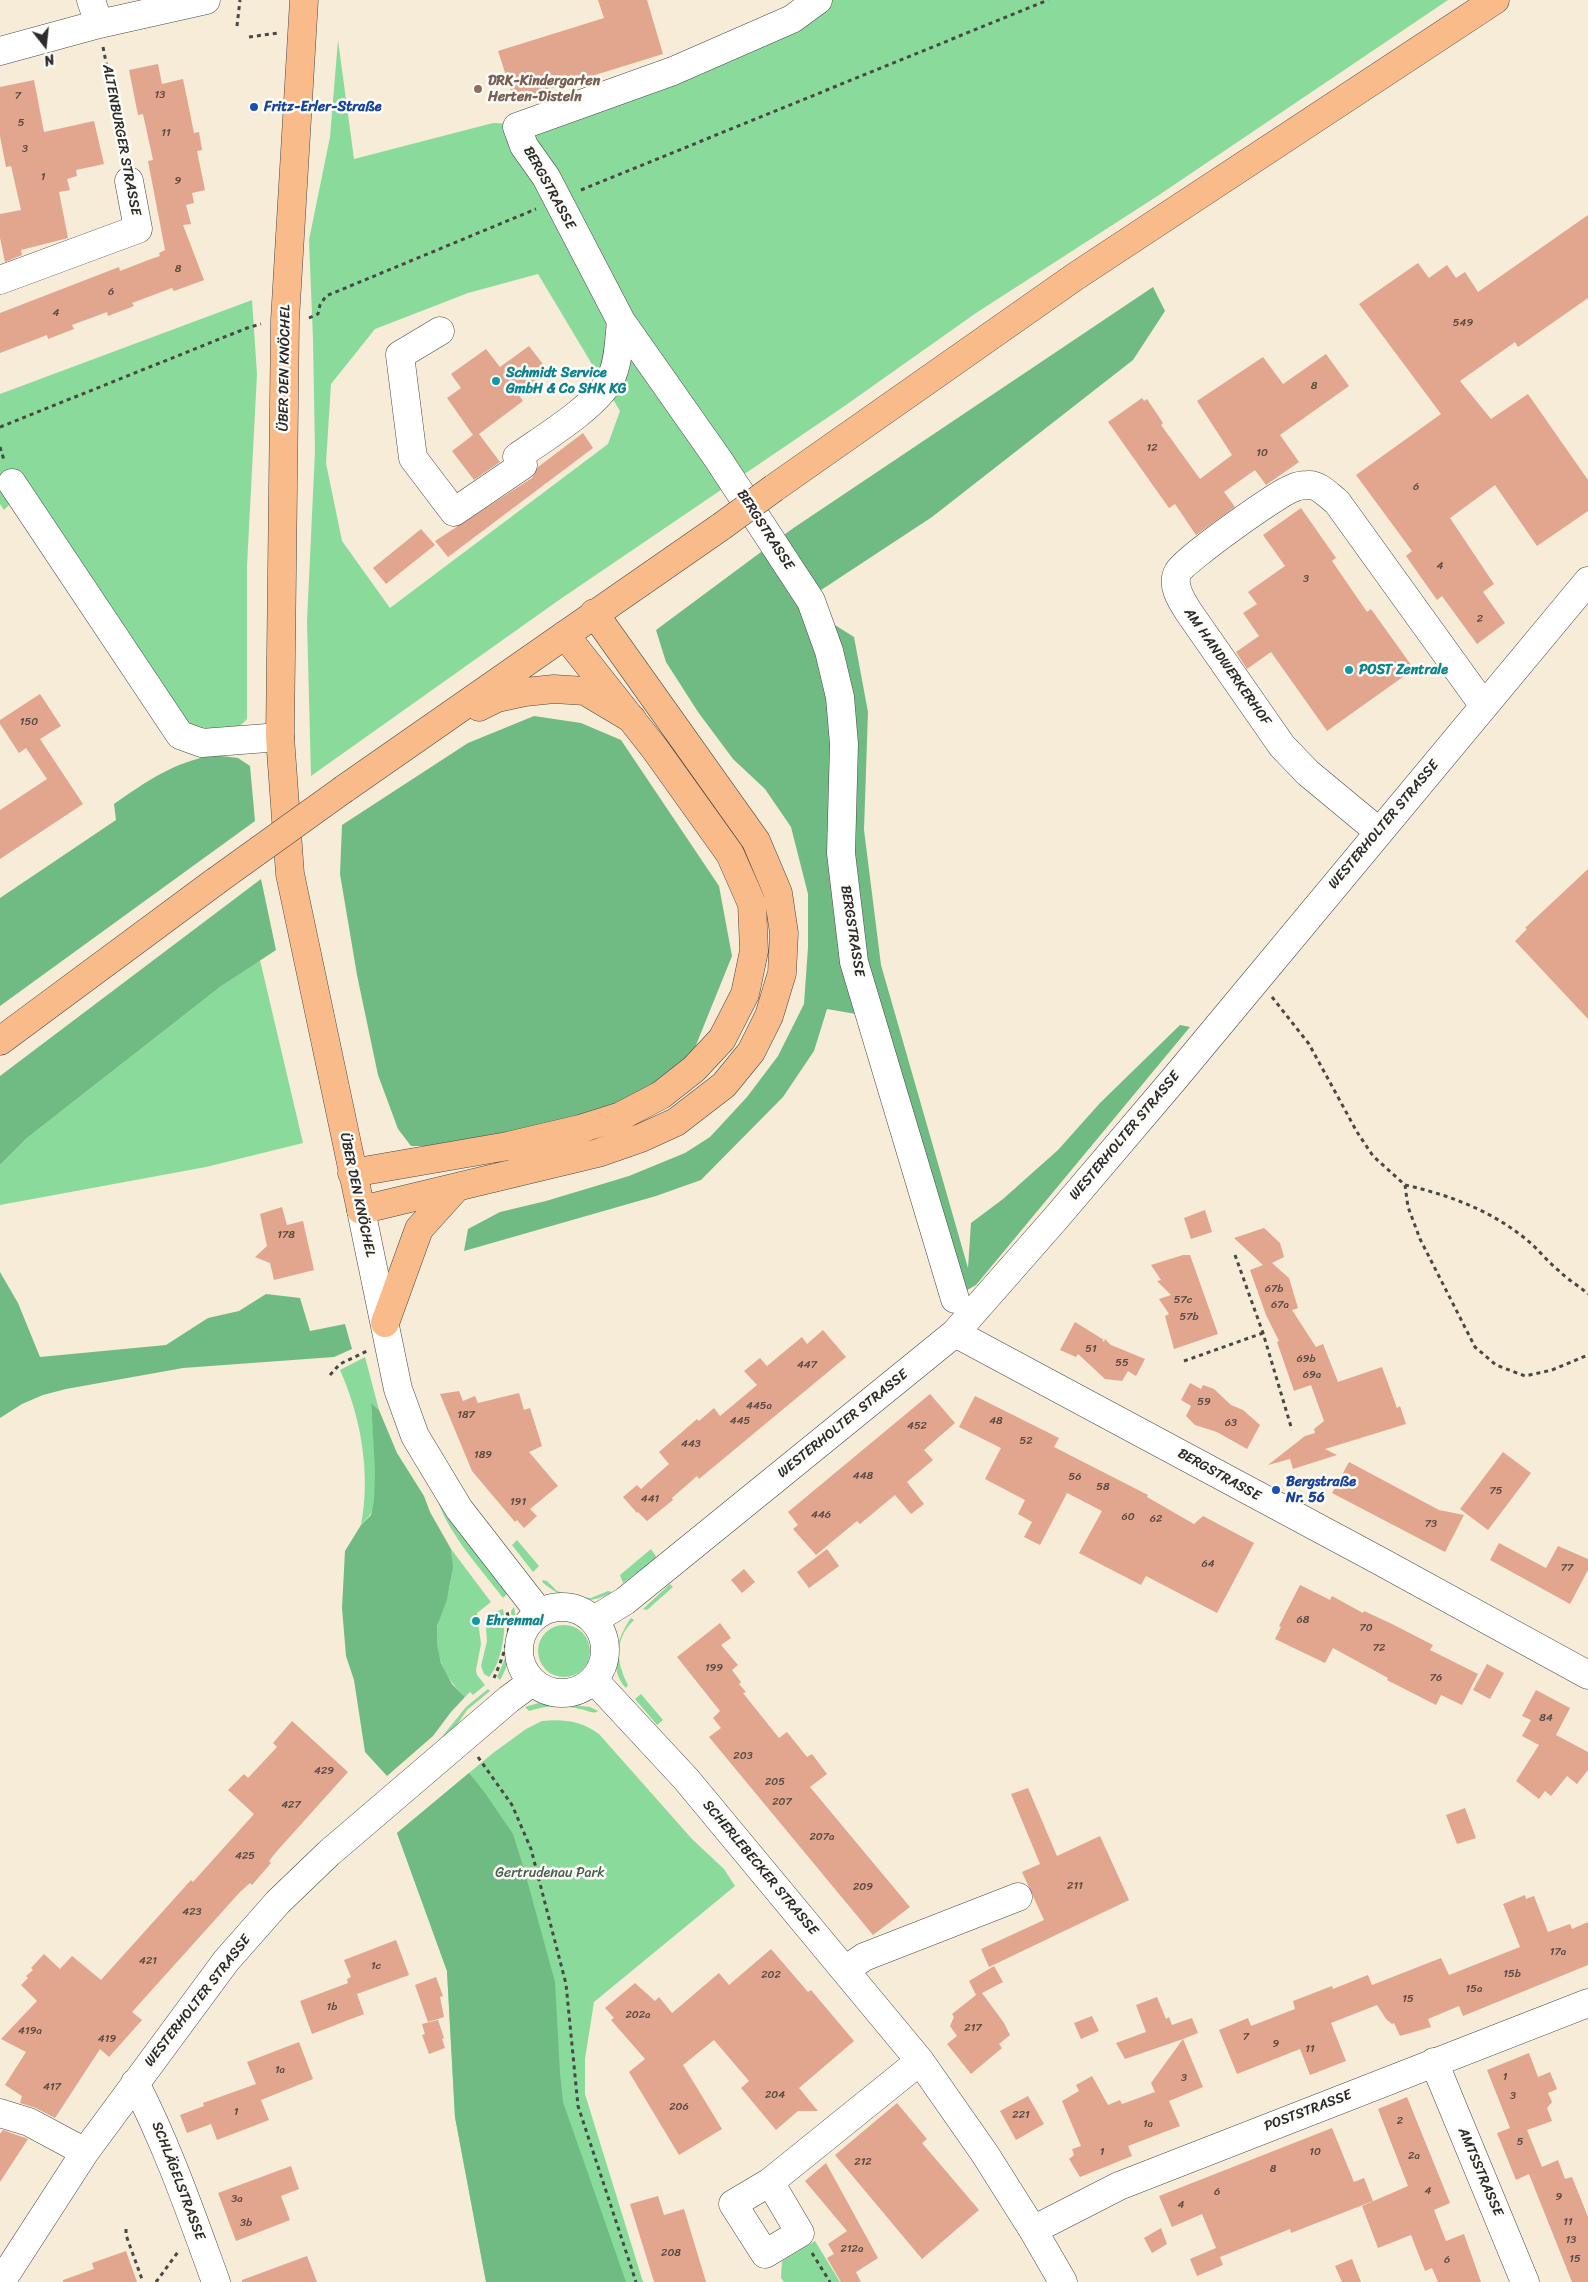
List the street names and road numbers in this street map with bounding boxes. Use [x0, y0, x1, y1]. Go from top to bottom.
street label: ALTENBURGER STRASSE [98, 63, 144, 217]
street label: BERGSTRASSE [519, 144, 579, 232]
street label: ÜBER DEN KNÖCHEL [275, 304, 295, 432]
street label: BERGSTRASSE [733, 487, 797, 573]
street label: AM HANDWERKERHOF [1180, 605, 1274, 729]
street label: WESTERHOLTER STRASSE [1325, 757, 1443, 893]
street label: BERGSTRASSE [836, 884, 868, 978]
street label: WESTERHOLTER STRASSE [1066, 1068, 1184, 1204]
street label: ÜBER DEN KNÖCHEL [336, 1131, 378, 1259]
street label: WESTERHOLTER STRASSE [774, 1366, 912, 1482]
street label: BERGSTRASSE [1175, 1445, 1263, 1505]
street label: SCHERLEBECKER STRASSE [699, 1797, 821, 1939]
street label: WESTERHOLTER STRASSE [141, 1932, 255, 2070]
street label: POSTSTRASSE [1262, 2087, 1354, 2135]
street label: SCHLÄGELSTRASSE [148, 2120, 208, 2242]
street label: AMTSSTRASSE [1454, 2125, 1506, 2219]

